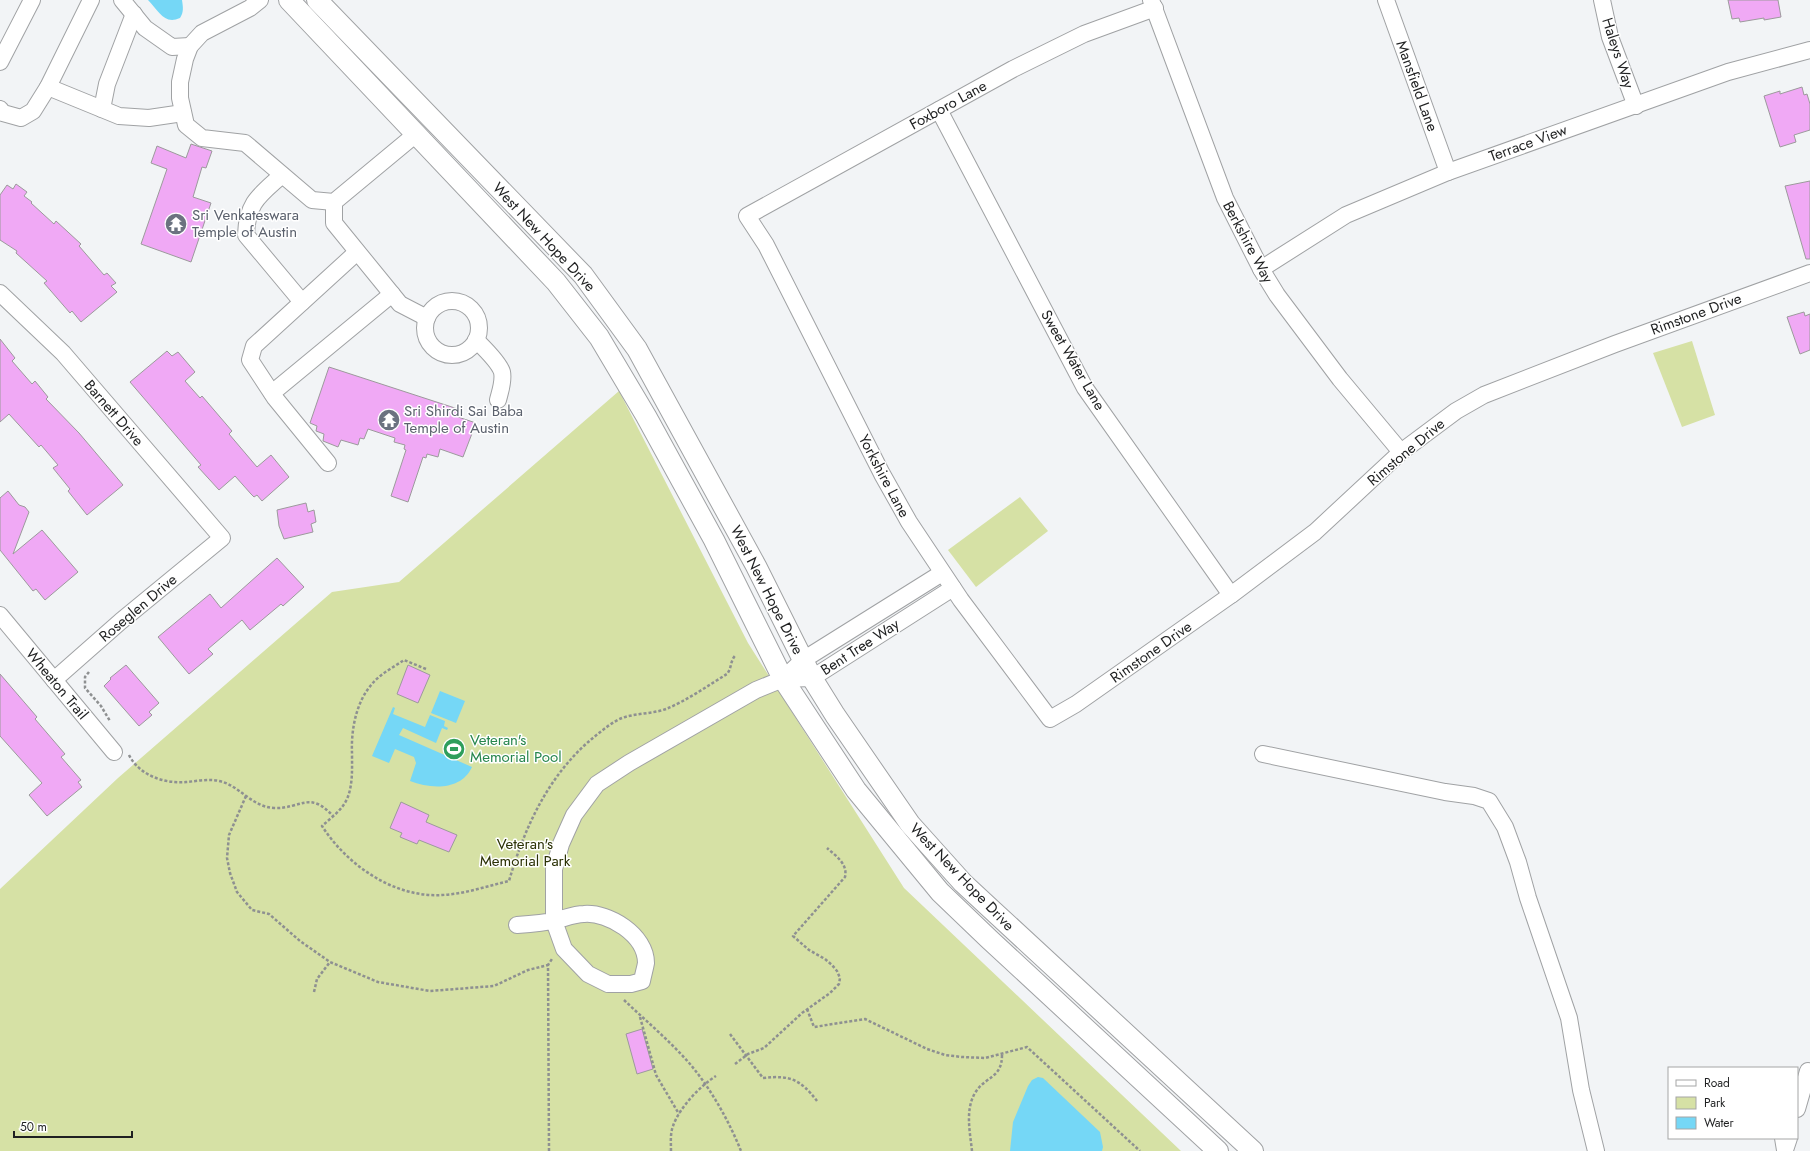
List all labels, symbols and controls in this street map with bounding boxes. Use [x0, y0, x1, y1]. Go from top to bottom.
street label: Haleys Way [1596, 15, 1640, 92]
street label: Mansfield Lane [1390, 37, 1444, 135]
street label: Foxboro Lane [905, 75, 991, 135]
street label: Terrace View [1486, 118, 1571, 167]
street label: West New Hope Drive [487, 177, 601, 297]
street label: Berkshire Way [1217, 197, 1279, 287]
place label: Sri Venkateswara Temple of Austin [192, 204, 299, 243]
temple icon: Sri Venkateswara Temple of Austin [163, 211, 189, 237]
street label: Rimstone Drive [1647, 287, 1745, 341]
street label: Sweet Water Lane [1035, 306, 1111, 415]
street label: Barnett Drive [79, 375, 149, 451]
place label: Sri Shirdi Sai Baba Temple of Austin [404, 400, 523, 439]
temple icon: Sri Shirdi Sai Baba Temple of Austin [376, 407, 402, 433]
street label: Rimstone Drive [1362, 413, 1450, 491]
street label: Yorkshire Lane [853, 430, 915, 522]
street label: West New Hope Drive [725, 522, 809, 659]
street label: Roseglen Drive [94, 569, 182, 647]
street label: Bent Tree Way [816, 613, 904, 681]
street label: Rimstone Drive [1106, 616, 1197, 688]
street label: Wheaton Trail [21, 643, 93, 725]
place label: Veteran's Memorial Pool [470, 729, 562, 768]
sports icon: Veteran's Memorial Pool [441, 736, 467, 762]
street label: West New Hope Drive [905, 818, 1020, 936]
park label: Veteran's Memorial Park [480, 833, 571, 872]
legend [1668, 1067, 1798, 1139]
text: Road [1704, 1074, 1730, 1092]
text: Park [1704, 1094, 1726, 1112]
scale bar [14, 1113, 132, 1139]
text: Water [1704, 1114, 1735, 1132]
text: 50 m [20, 1118, 47, 1136]

